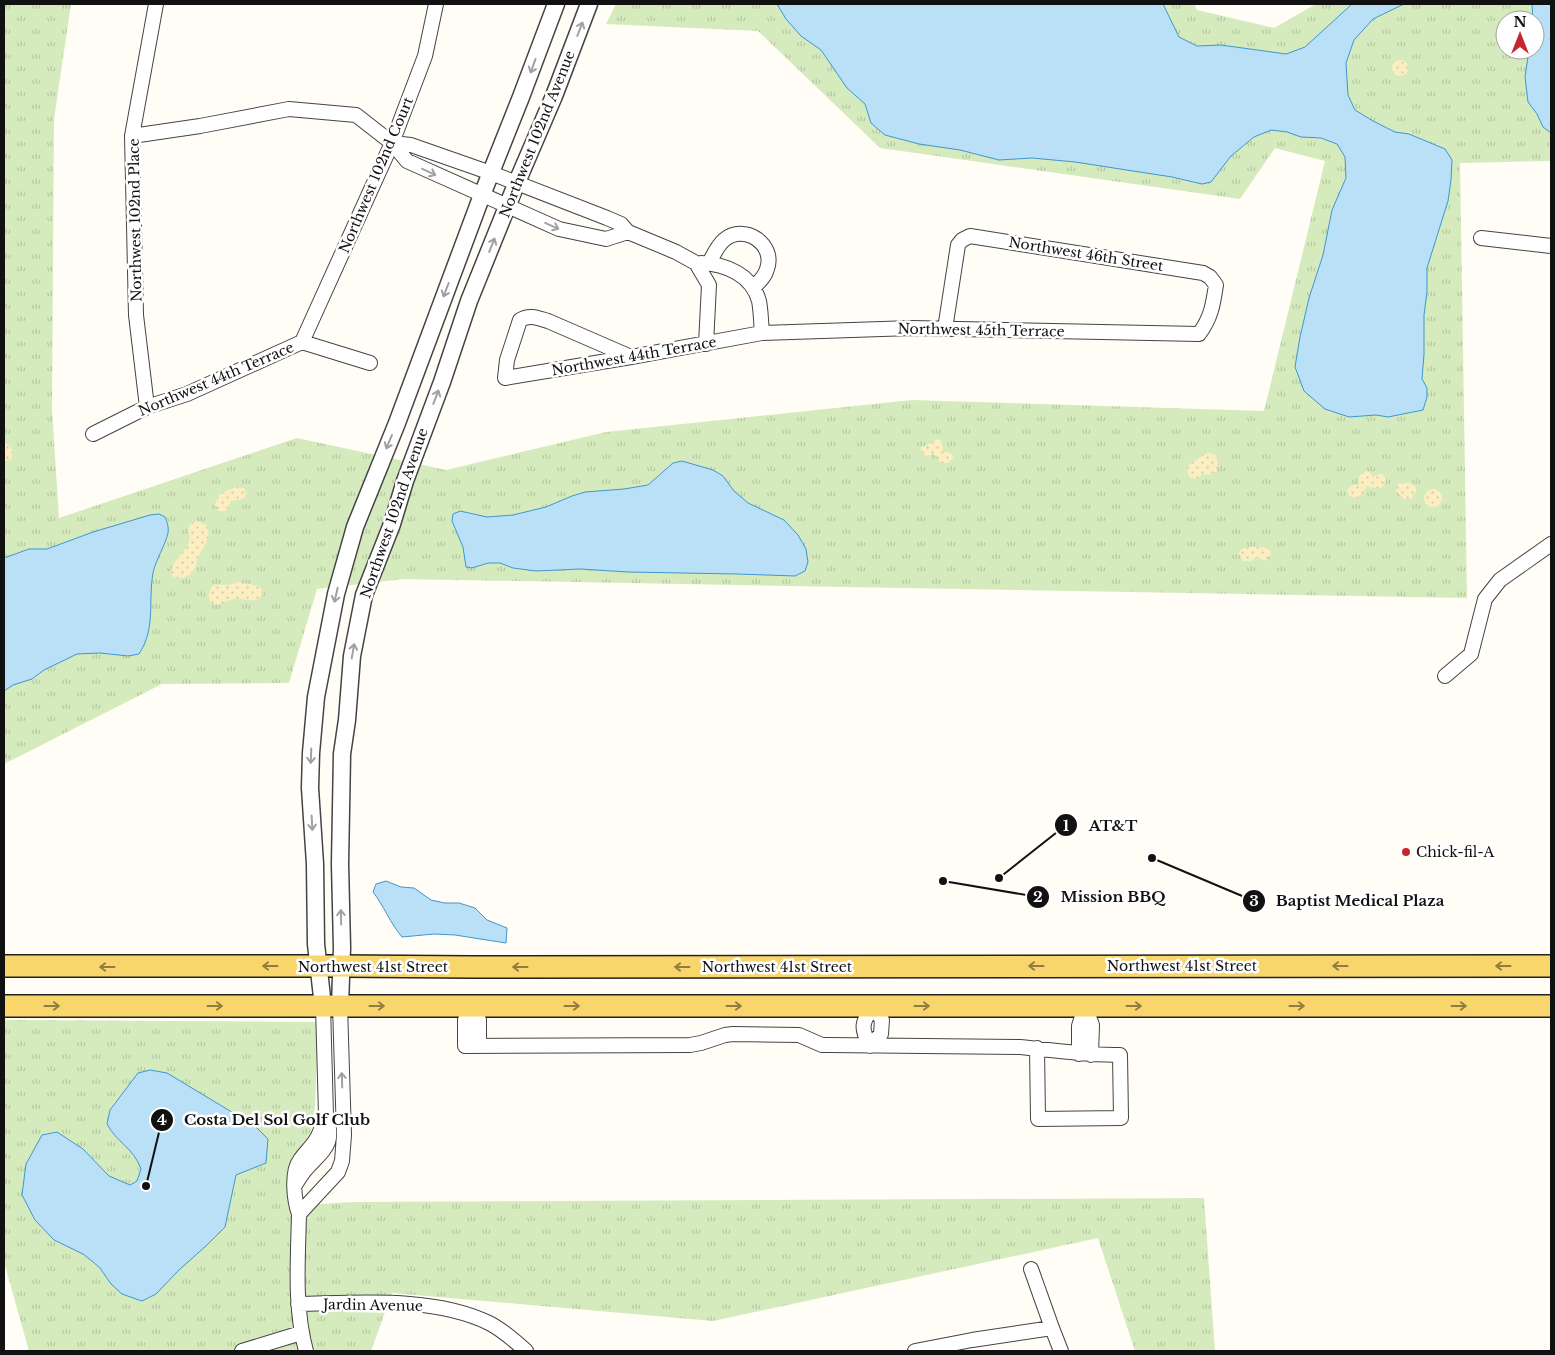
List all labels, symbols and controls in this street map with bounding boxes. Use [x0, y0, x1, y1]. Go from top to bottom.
north arrow [1495, 10, 1545, 60]
text: N [1513, 13, 1527, 31]
one-way arrow [576, 22, 585, 38]
street label: Northwest 102nd Avenue [495, 48, 579, 220]
one-way arrow [528, 58, 537, 73]
street label: Northwest 102nd Court [335, 94, 417, 256]
street label: Northwest 102nd Place [125, 138, 145, 302]
one-way arrow [421, 168, 436, 178]
one-way arrow [544, 221, 559, 231]
street label: Northwest 46th Street [1007, 233, 1165, 275]
one-way arrow [488, 237, 497, 253]
one-way arrow [441, 282, 450, 297]
street label: Northwest 45th Terrace [897, 320, 1065, 340]
street label: Northwest 44th Terrace [550, 333, 718, 379]
street label: Northwest 44th Terrace [135, 338, 297, 420]
one-way arrow [432, 390, 441, 405]
street label: Northwest 102nd Avenue [356, 426, 432, 600]
one-way arrow [384, 434, 394, 449]
one-way arrow [331, 587, 340, 603]
one-way arrow [349, 643, 359, 659]
one-way arrow [306, 747, 315, 763]
callout: AT&T [1054, 810, 1147, 840]
one-way arrow [308, 815, 317, 831]
text: 1 [1063, 816, 1070, 835]
text: AT&T [1088, 816, 1138, 835]
place label: Chick-fil-A [1416, 843, 1495, 861]
marker: Chick-fil-A [1400, 846, 1412, 858]
callout: Mission BBQ [1026, 882, 1176, 912]
callout: Baptist Medical Plaza [1241, 886, 1455, 916]
text: 2 [1033, 887, 1043, 906]
text: Mission BBQ [1061, 887, 1166, 906]
text: 3 [1249, 891, 1259, 910]
text: Baptist Medical Plaza [1276, 891, 1445, 910]
one-way arrow [336, 909, 346, 926]
street label: Northwest 41st Street [1107, 957, 1258, 975]
street label: Northwest 41st Street [298, 958, 449, 976]
street label: Northwest 41st Street [702, 958, 853, 976]
one-way arrow [262, 961, 278, 971]
one-way arrow [1029, 961, 1045, 971]
one-way arrow [1332, 961, 1348, 971]
one-way arrow [1495, 961, 1511, 971]
one-way arrow [100, 962, 116, 972]
one-way arrow [512, 962, 528, 972]
one-way arrow [675, 962, 691, 972]
one-way arrow [44, 1001, 60, 1011]
one-way arrow [206, 1001, 223, 1011]
one-way arrow [369, 1001, 385, 1011]
one-way arrow [564, 1001, 580, 1011]
one-way arrow [726, 1001, 742, 1011]
one-way arrow [913, 1001, 929, 1011]
one-way arrow [1126, 1001, 1142, 1011]
one-way arrow [1288, 1001, 1304, 1011]
one-way arrow [1450, 1001, 1467, 1011]
one-way arrow [337, 1072, 347, 1088]
callout: Costa Del Sol Golf Club [149, 1105, 380, 1135]
text: 4 [157, 1110, 167, 1129]
text: Costa Del Sol Golf Club [184, 1110, 370, 1129]
street label: Jardin Avenue [321, 1295, 423, 1315]

